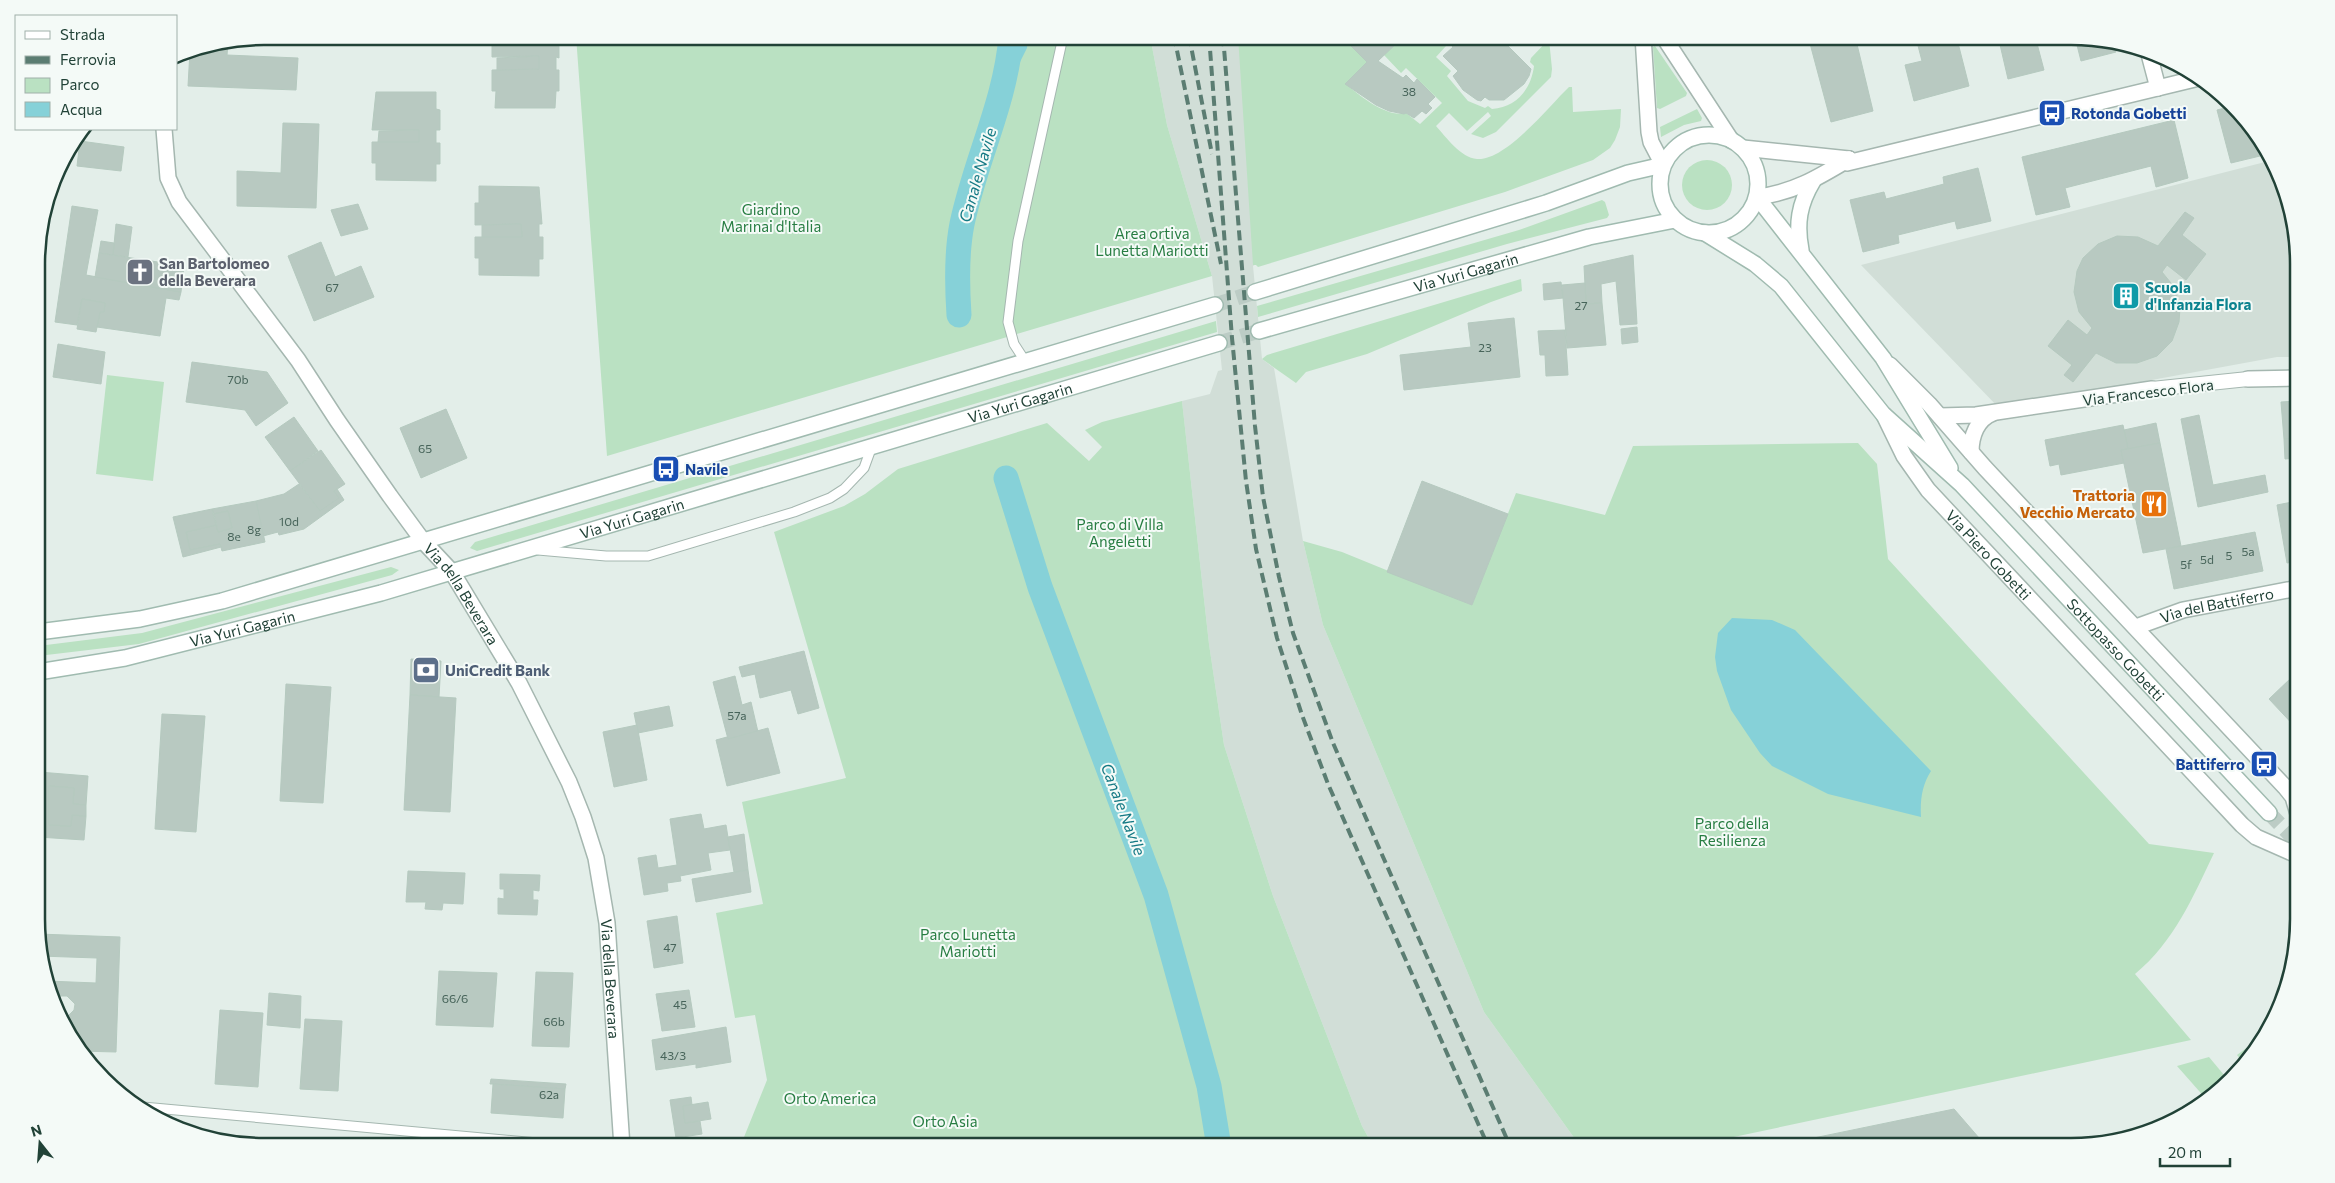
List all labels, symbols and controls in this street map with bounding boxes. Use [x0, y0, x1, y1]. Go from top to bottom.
legend [15, 15, 178, 130]
text: Strada [60, 25, 105, 43]
text: Ferrovia [60, 50, 116, 68]
text: Parco [60, 75, 99, 93]
house number: 38 [1402, 84, 1416, 98]
bus stop icon: Rotonda Gobetti [2037, 98, 2067, 128]
text: Acqua [60, 100, 102, 118]
place label: Rotonda Gobetti [2071, 104, 2187, 122]
water label: Canale Navile [954, 125, 1000, 224]
park label: Giardino Marinai d'Italia [721, 200, 821, 235]
park label: Area ortiva Lunetta Mariotti [1095, 224, 1209, 259]
street label: Via Yuri Gagarin [1411, 249, 1520, 296]
place label: San Bartolomeo della Beverara [159, 254, 270, 289]
church icon: San Bartolomeo della Beverara [125, 257, 155, 287]
place label: Scuola d'Infanzia Flora [2145, 278, 2252, 313]
house number: 67 [325, 280, 339, 294]
building icon: Scuola d'Infanzia Flora [2111, 281, 2141, 311]
house number: 27 [1575, 298, 1587, 312]
house number: 23 [1478, 340, 1492, 354]
house number: 70b [227, 372, 249, 386]
street label: Via Francesco Flora [2081, 375, 2215, 409]
street label: Via Yuri Gagarin [966, 378, 1074, 426]
house number: 65 [418, 441, 432, 455]
bus stop icon: Navile [651, 454, 681, 484]
place label: Navile [685, 460, 728, 478]
place label: Trattoria Vecchio Mercato [2020, 486, 2135, 521]
restaurant icon: Trattoria Vecchio Mercato [2139, 489, 2169, 519]
street label: Via Yuri Gagarin [577, 494, 686, 542]
street label: Via Piero Gobetti [1942, 506, 2035, 603]
house number: 10d [279, 514, 299, 528]
park label: Parco di Villa Angeletti [1076, 515, 1164, 550]
house number: 8g [247, 522, 261, 536]
house number: 8e [227, 529, 241, 543]
street label: Via della Beverara [420, 539, 503, 648]
house number: 5a [2241, 544, 2255, 558]
house number: 5 [2226, 548, 2233, 562]
house number: 5d [2200, 552, 2214, 566]
house number: 5f [2180, 557, 2192, 571]
street label: Via del Battiferro [2157, 584, 2275, 627]
street label: Sottopasso Gobetti [2064, 594, 2168, 704]
street label: Via Yuri Gagarin [188, 606, 297, 650]
bank icon: UniCredit Bank [411, 655, 441, 685]
place label: UniCredit Bank [445, 661, 551, 679]
house number: 57a [727, 708, 747, 722]
bus stop icon: Battiferro [2249, 749, 2279, 779]
place label: Battiferro [2175, 755, 2245, 773]
water label: Canale Navile [1098, 760, 1151, 858]
park label: Parco della Resilienza [1695, 814, 1769, 849]
street label: Via della Beverara [598, 918, 624, 1039]
park label: Parco Lunetta Mariotti [920, 925, 1016, 960]
house number: 47 [663, 940, 677, 954]
house number: 66/6 [442, 991, 468, 1005]
house number: 45 [673, 997, 687, 1011]
house number: 66b [543, 1014, 565, 1028]
house number: 43/3 [660, 1048, 686, 1062]
house number: 62a [539, 1087, 559, 1101]
park label: Orto America [784, 1089, 876, 1107]
park label: Orto Asia [913, 1112, 978, 1130]
north arrow [15, 1118, 65, 1168]
text: N [29, 1120, 44, 1140]
scale bar [2160, 1136, 2230, 1168]
text: 20 m [2168, 1143, 2202, 1161]

